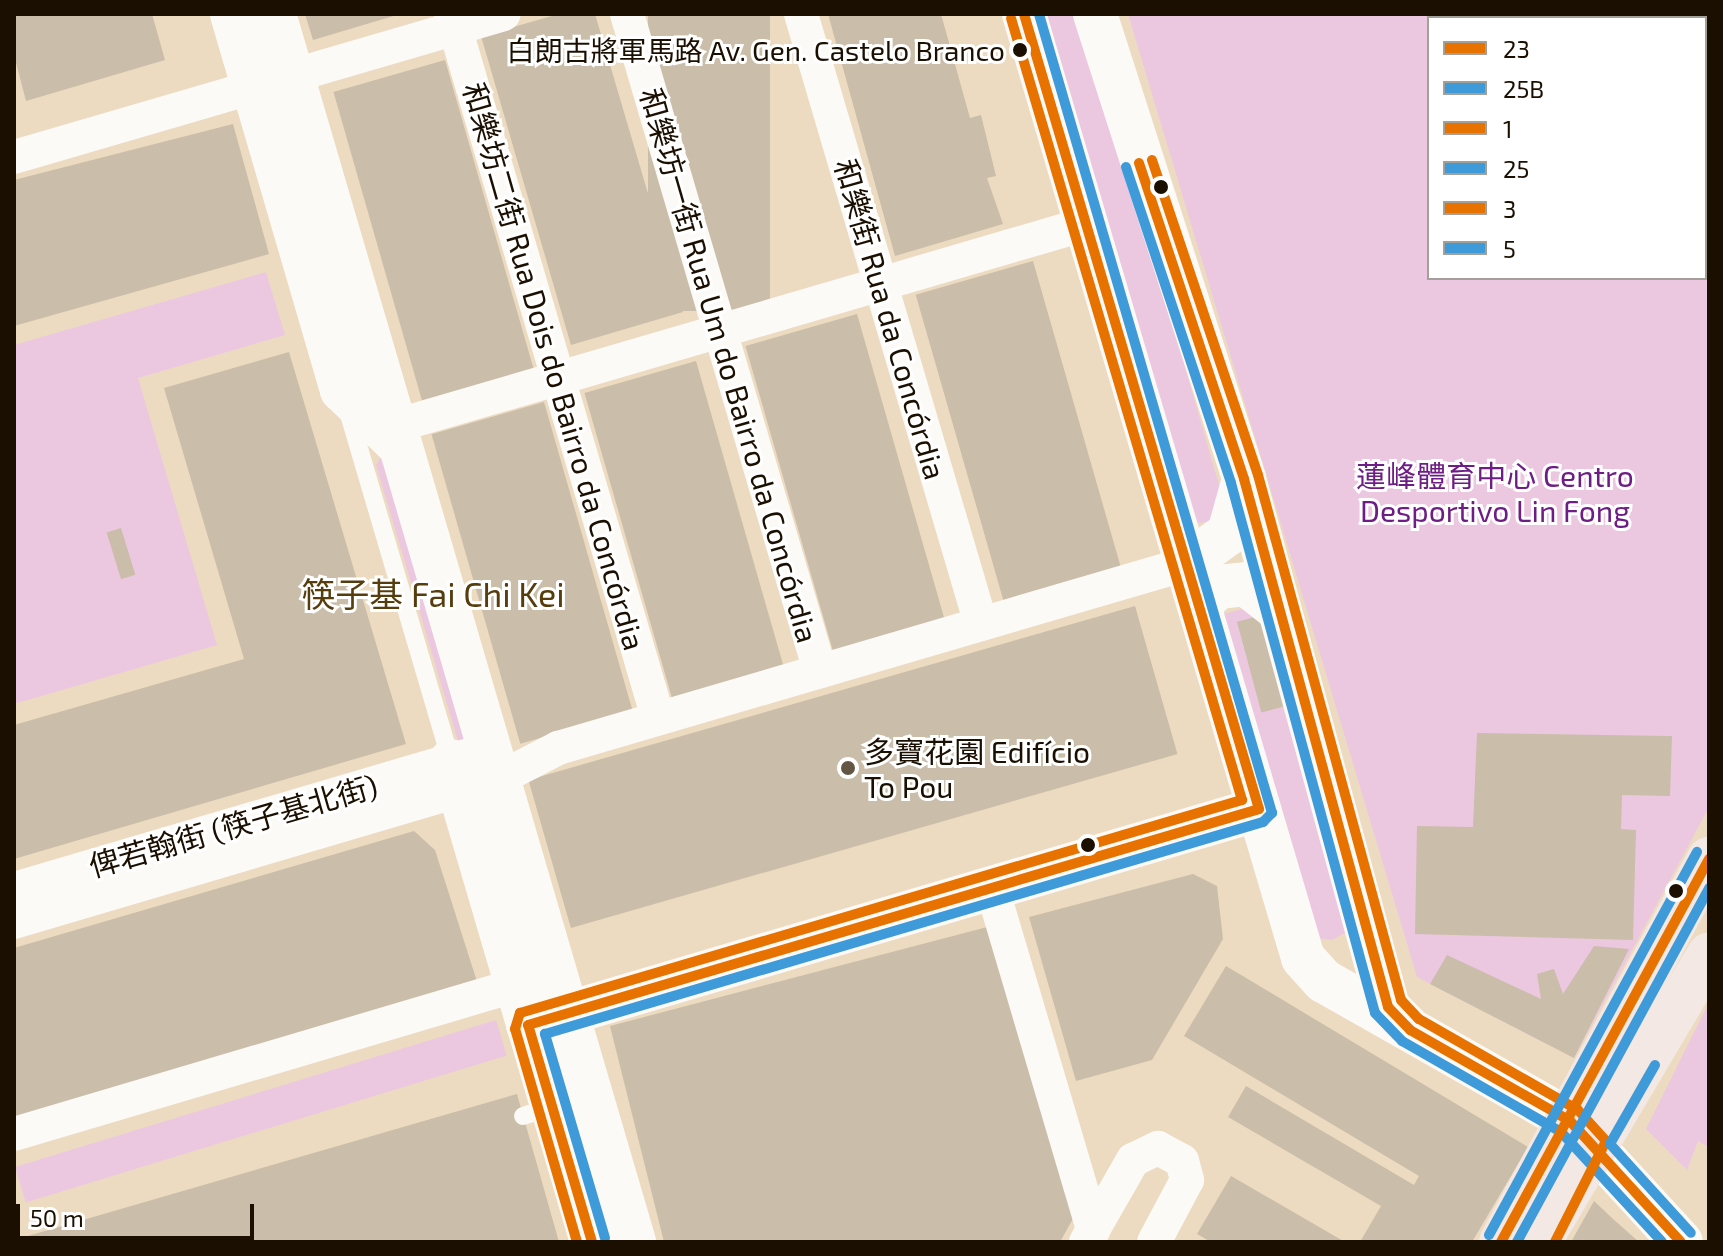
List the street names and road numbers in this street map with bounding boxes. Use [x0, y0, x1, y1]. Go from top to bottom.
street label: 和樂坊二街 Rua Dois do Bairro da Concórdia [457, 78, 653, 654]
street label: 和樂坊一街 Rua Um do Bairro da Concórdia [633, 83, 827, 647]
street label: 和樂街 Rua da Concórdia [828, 155, 954, 483]
street label: 俾若翰街 (筷子基北街) [85, 767, 381, 883]

